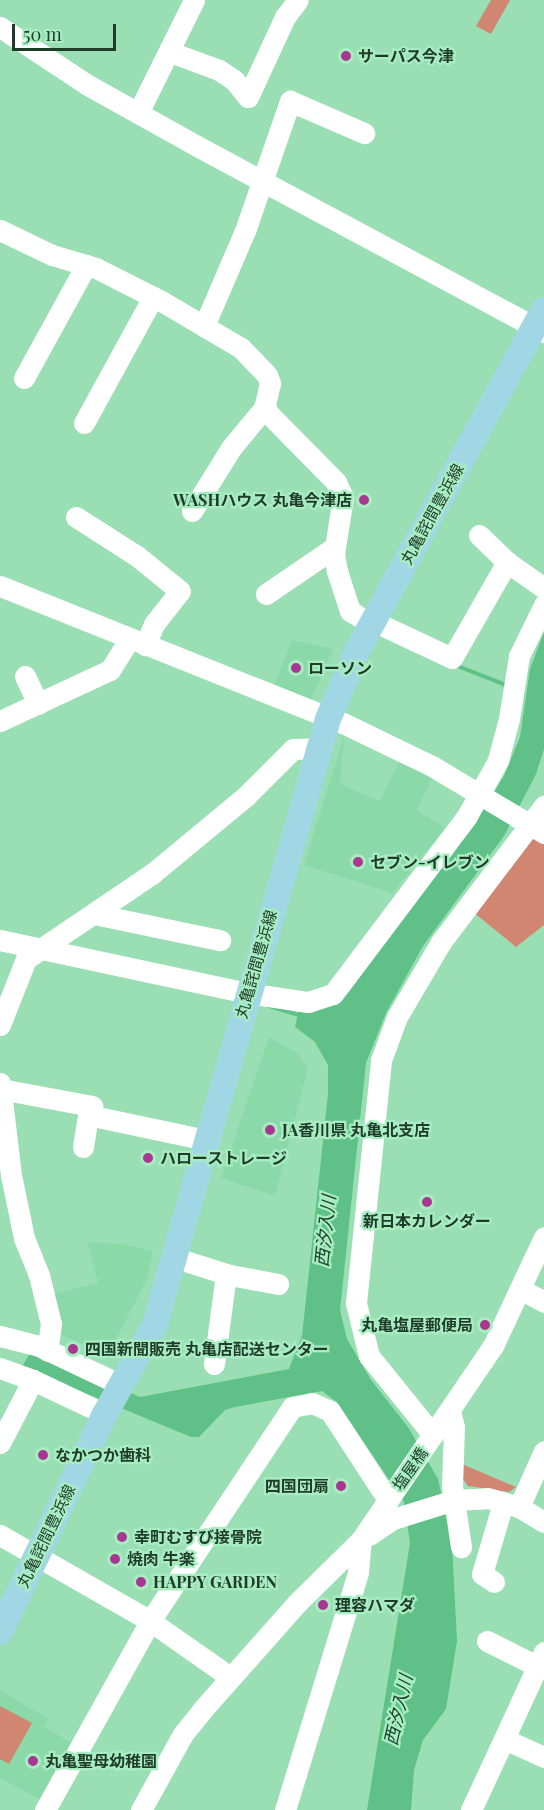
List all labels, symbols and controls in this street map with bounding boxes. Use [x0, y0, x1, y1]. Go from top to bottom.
scale bar [15, 12, 118, 50]
text: 50 m [23, 22, 62, 46]
place label: サーパス今津 [358, 46, 454, 66]
marker: サーパス今津 [339, 49, 353, 63]
street label: 丸亀詫間豊浜線 [396, 460, 468, 568]
place label: WASHハウス 丸亀今津店 [173, 490, 352, 510]
marker: WASHハウス 丸亀今津店 [357, 493, 371, 507]
place label: ローソン [308, 658, 372, 678]
marker: ローソン [289, 661, 303, 675]
place label: セブン-イレブン [370, 852, 490, 872]
marker: セブン-イレブン [351, 855, 365, 869]
street label: 丸亀詫間豊浜線 [231, 908, 281, 1020]
place label: JA香川県 丸亀北支店 [282, 1120, 430, 1140]
marker: JA香川県 丸亀北支店 [263, 1123, 277, 1137]
place label: ハローストレージ [160, 1148, 288, 1168]
marker: ハローストレージ [141, 1151, 155, 1165]
water label: 西汐入川 [310, 1194, 340, 1268]
marker: 新日本カレンダー [420, 1195, 434, 1209]
place label: 新日本カレンダー [363, 1211, 491, 1231]
place label: 丸亀塩屋郵便局 [361, 1315, 473, 1335]
marker: 丸亀塩屋郵便局 [478, 1318, 492, 1332]
place label: 四国新聞販売 丸亀店配送センター [85, 1339, 329, 1359]
marker: 四国新聞販売 丸亀店配送センター [66, 1342, 80, 1356]
street label: 塩屋橋 [388, 1444, 432, 1494]
place label: なかつか歯科 [55, 1445, 151, 1465]
marker: なかつか歯科 [36, 1448, 50, 1462]
place label: 四国団扇 [265, 1476, 329, 1496]
marker: 四国団扇 [334, 1479, 348, 1493]
street label: 丸亀詫間豊浜線 [13, 1481, 79, 1591]
place label: 幸町むすび接骨院 [134, 1527, 262, 1547]
marker: 幸町むすび接骨院 [115, 1530, 129, 1544]
place label: 焼肉 牛楽 [127, 1549, 195, 1569]
marker: 焼肉 牛楽 [108, 1552, 122, 1566]
place label: HAPPY GARDEN [153, 1572, 277, 1592]
marker: HAPPY GARDEN [134, 1575, 148, 1589]
place label: 理容ハマダ [335, 1595, 415, 1615]
marker: 理容ハマダ [316, 1598, 330, 1612]
water label: 西汐入川 [379, 1672, 417, 1748]
place label: 丸亀聖母幼稚園 [45, 1751, 157, 1771]
marker: 丸亀聖母幼稚園 [26, 1754, 40, 1768]

